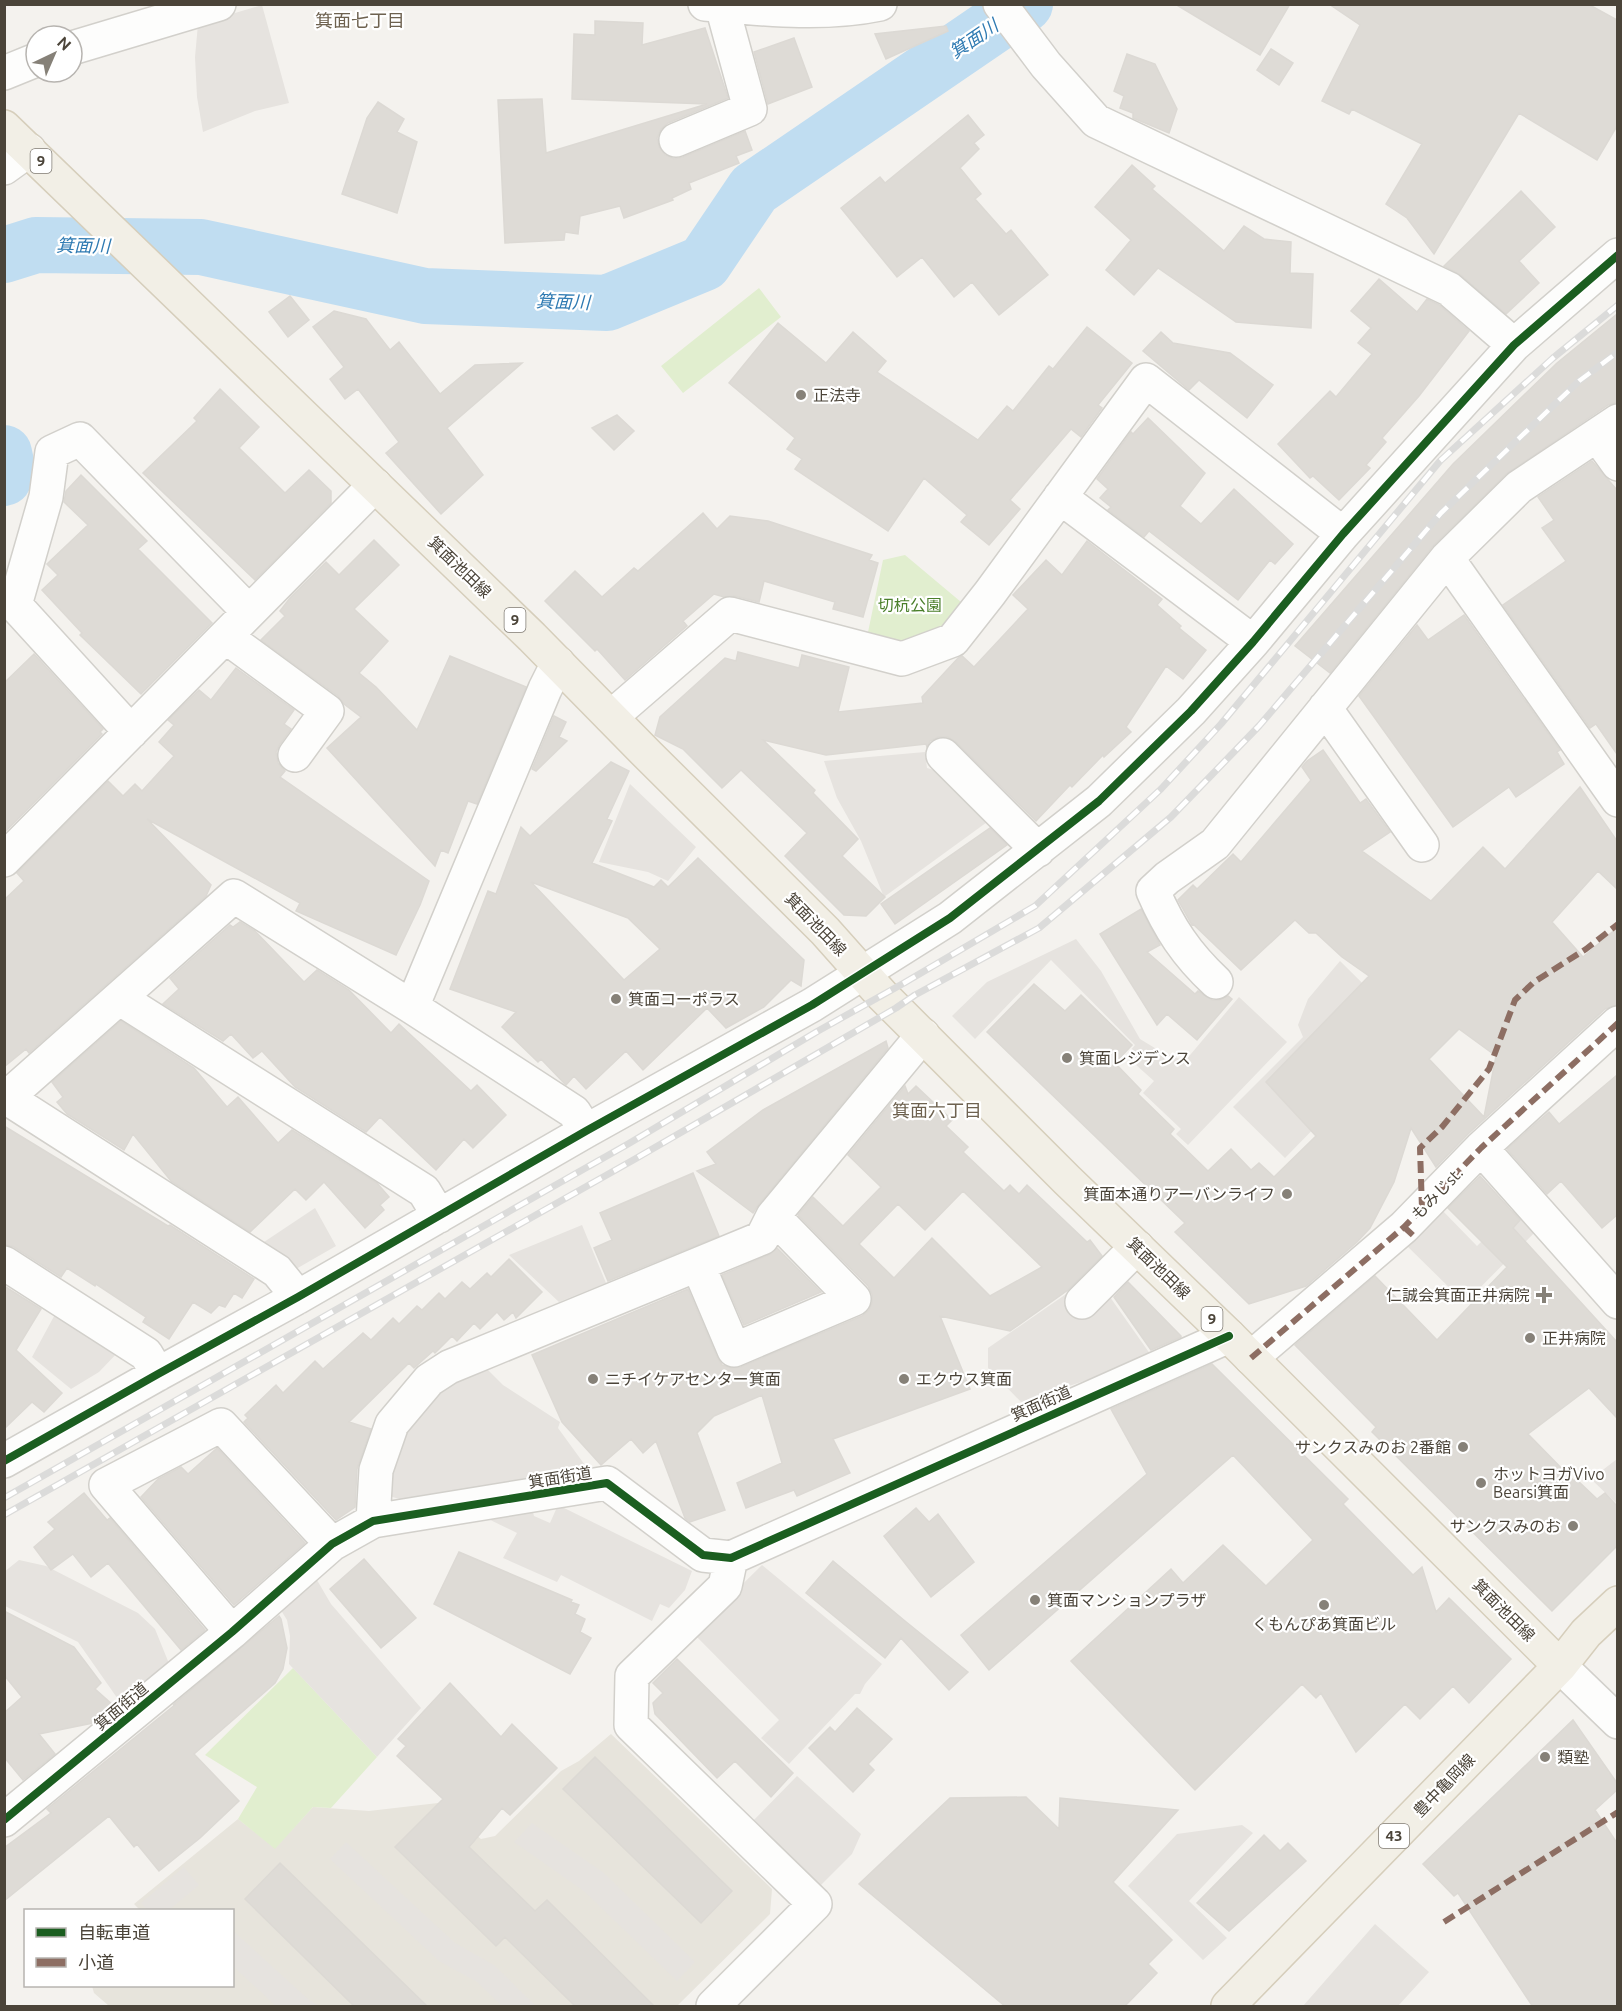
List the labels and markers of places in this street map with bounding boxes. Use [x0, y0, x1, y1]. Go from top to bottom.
place label: 正法寺 [813, 386, 861, 404]
marker: 正法寺 [794, 388, 808, 402]
place label: 箕面コーポラス [628, 990, 740, 1008]
marker: 箕面コーポラス [609, 992, 623, 1006]
place label: 箕面レジデンス [1079, 1049, 1191, 1067]
marker: 箕面レジデンス [1060, 1051, 1074, 1065]
place label: 箕面本通りアーバンライフ [1083, 1185, 1275, 1203]
marker: 箕面本通りアーバンライフ [1280, 1187, 1294, 1201]
place label: 仁誠会箕面正井病院 [1386, 1286, 1530, 1304]
marker: 仁誠会箕面正井病院 [1535, 1286, 1553, 1304]
place label: 正井病院 [1542, 1329, 1606, 1347]
marker: 正井病院 [1523, 1331, 1537, 1345]
place label: ニチイケアセンター箕面 [605, 1370, 781, 1388]
place label: エクウス箕面 [916, 1370, 1012, 1388]
marker: ニチイケアセンター箕面 [586, 1372, 600, 1386]
marker: エクウス箕面 [897, 1372, 911, 1386]
place label: サンクスみのお 2番館 [1295, 1438, 1451, 1456]
marker: サンクスみのお 2番館 [1456, 1440, 1470, 1454]
place label: ホットヨガVivo Bearsi箕面 [1493, 1465, 1605, 1501]
marker: ホットヨガVivo Bearsi箕面 [1474, 1476, 1488, 1490]
place label: サンクスみのお [1449, 1517, 1561, 1535]
marker: サンクスみのお [1566, 1519, 1580, 1533]
place label: 箕面マンションプラザ [1047, 1591, 1207, 1609]
marker: 箕面マンションプラザ [1028, 1593, 1042, 1607]
marker: くもんぴあ箕面ビル [1317, 1598, 1331, 1612]
place label: くもんぴあ箕面ビル [1252, 1615, 1396, 1633]
place label: 類塾 [1557, 1748, 1589, 1766]
marker: 類塾 [1538, 1750, 1552, 1764]

